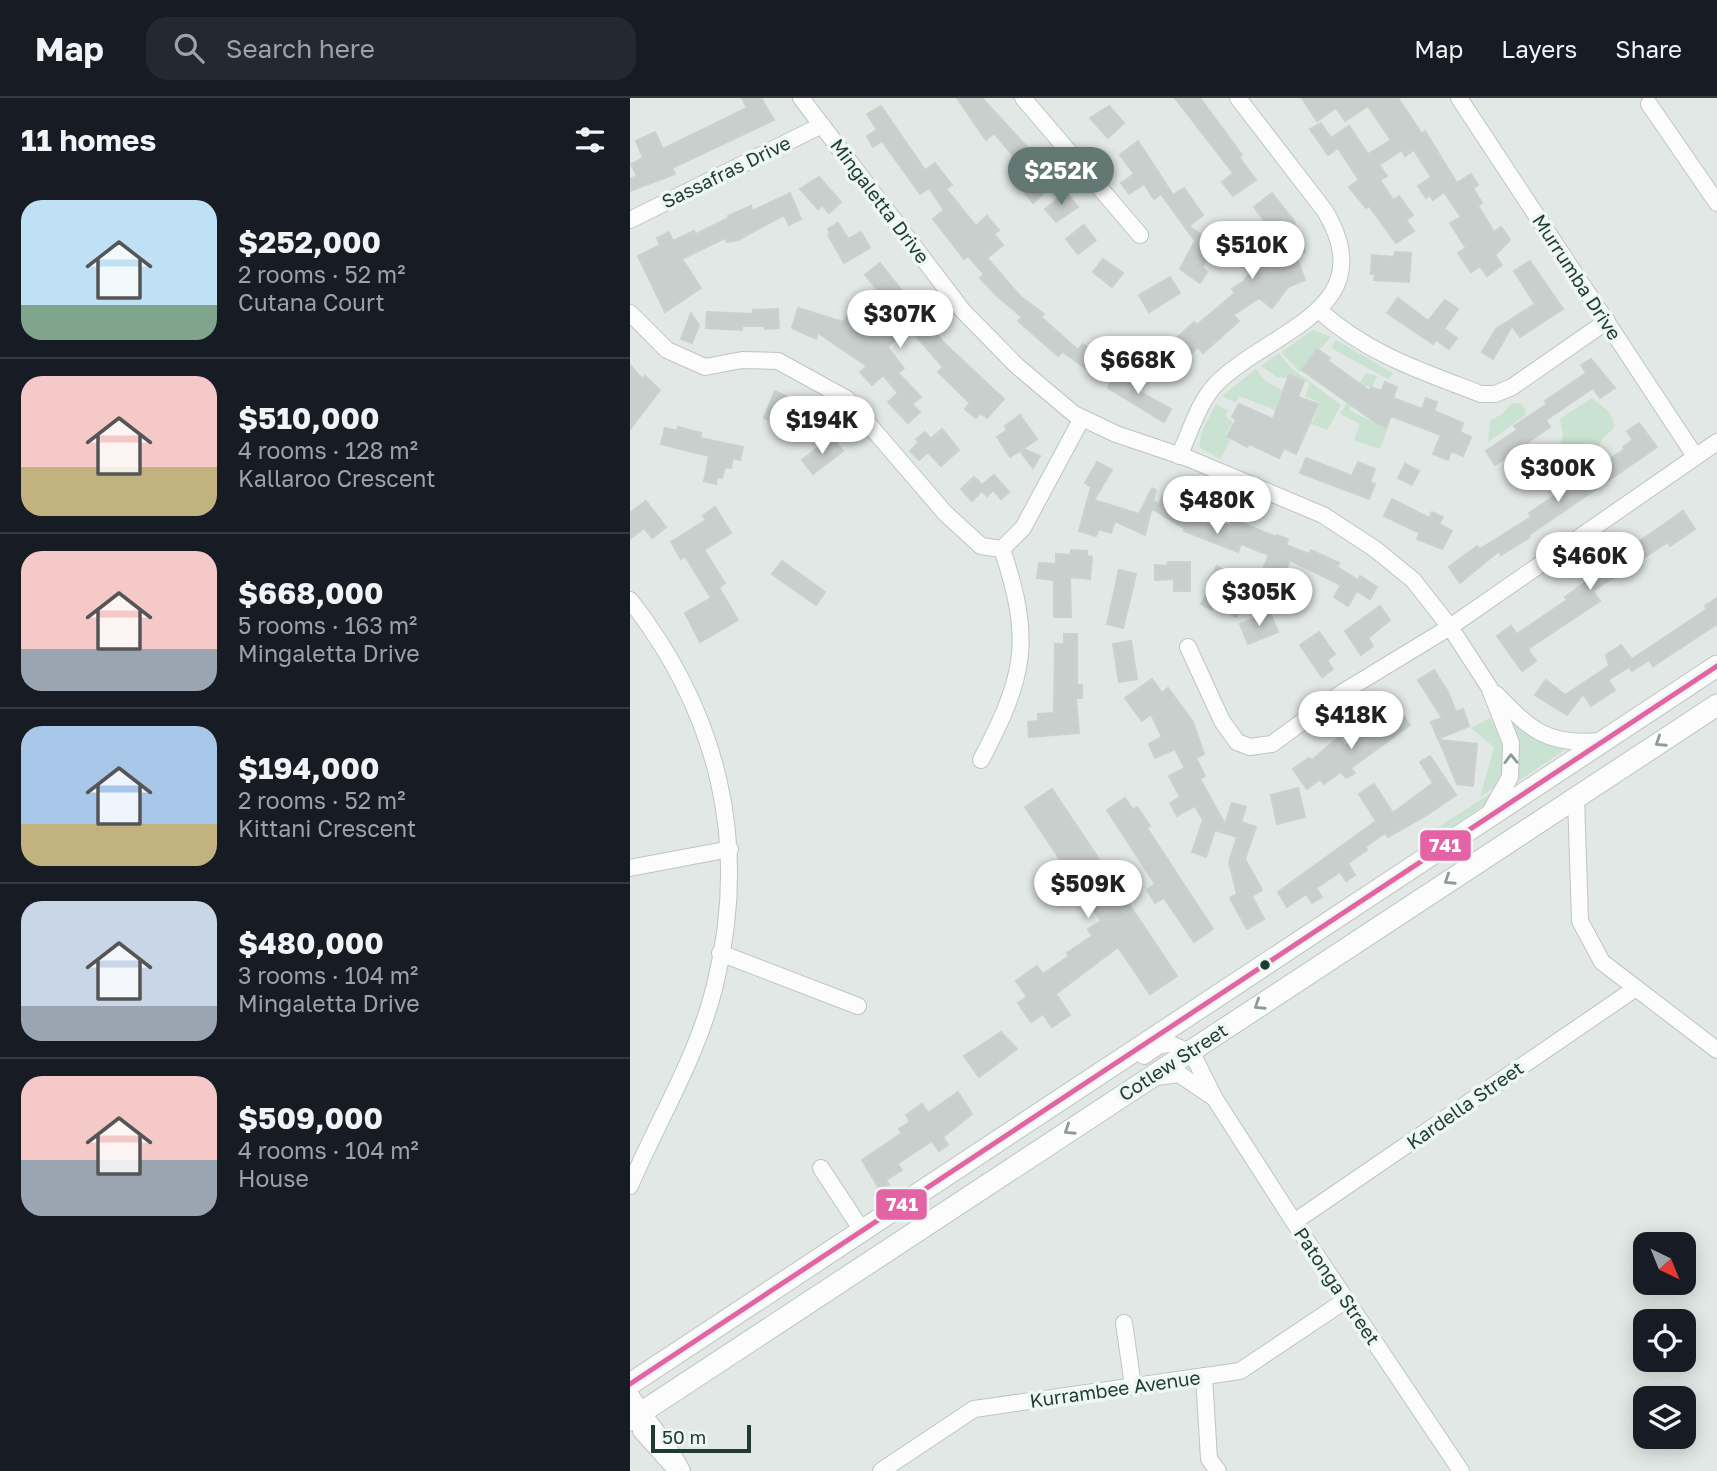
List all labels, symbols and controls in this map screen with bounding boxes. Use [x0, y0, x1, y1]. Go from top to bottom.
search box [146, 17, 636, 80]
text: Map [35, 29, 104, 68]
icon: search [170, 29, 208, 67]
text: Search here [226, 33, 375, 64]
text: Map [1414, 34, 1463, 63]
text: Layers [1501, 34, 1577, 63]
text: Share [1615, 34, 1682, 63]
icon: filters [571, 121, 609, 159]
text: 11 homes [21, 122, 156, 158]
street label: Sassafras Drive [658, 130, 794, 213]
street label: Mingaletta Drive [826, 134, 935, 268]
pin: $252K [1012, 148, 1110, 207]
text: $252K [1024, 156, 1098, 184]
street label: Murrumba Drive [1528, 210, 1627, 344]
pin: $510K [1203, 222, 1301, 281]
text: $252,000 [238, 224, 381, 260]
icon: home [77, 228, 161, 312]
text: $510K [1216, 230, 1288, 258]
text: 2 rooms · 52 m² [238, 260, 405, 288]
text: Cutana Court [238, 288, 385, 316]
pin: $307K [851, 290, 949, 350]
text: $307K [863, 299, 937, 327]
pin: $668K [1089, 336, 1187, 396]
text: $668K [1100, 345, 1176, 373]
pin: $194K [773, 396, 871, 456]
text: $510,000 [238, 400, 379, 436]
icon: home [77, 404, 161, 488]
text: $194K [786, 405, 858, 433]
text: 4 rooms · 128 m² [238, 436, 418, 464]
pin: $300K [1509, 444, 1607, 504]
text: $300K [1520, 453, 1596, 481]
text: Kallaroo Crescent [238, 464, 435, 492]
pin: $480K [1168, 476, 1266, 536]
text: $480K [1179, 485, 1255, 513]
pin: $460K [1541, 532, 1639, 592]
text: $460K [1552, 541, 1628, 569]
pin: $305K [1210, 568, 1308, 628]
text: $668,000 [238, 575, 384, 611]
text: $305K [1221, 577, 1297, 605]
icon: home [77, 579, 161, 663]
text: 5 rooms · 163 m² [238, 611, 417, 639]
text: Mingaletta Drive [238, 639, 420, 667]
pin: $418K [1302, 692, 1400, 751]
text: $418K [1314, 700, 1388, 728]
one-way arrow [1655, 734, 1668, 747]
text: $194,000 [238, 750, 379, 786]
one-way arrow [1504, 753, 1519, 764]
icon: home [77, 754, 161, 838]
text: 2 rooms · 52 m² [238, 786, 405, 814]
text: Kittani Crescent [238, 814, 416, 842]
line badge: 741 [1419, 829, 1472, 862]
text: 741 [1429, 833, 1461, 856]
pin: $509K [1039, 860, 1137, 920]
text: $509K [1050, 869, 1126, 897]
one-way arrow [1444, 872, 1457, 885]
text: $480,000 [238, 925, 384, 961]
icon: home [77, 929, 161, 1013]
unlabelled marker [1258, 958, 1272, 972]
text: 3 rooms · 104 m² [238, 961, 418, 989]
text: Mingaletta Drive [238, 989, 420, 1017]
one-way arrow [1254, 997, 1267, 1010]
street label: Cotlew Street [1114, 1018, 1231, 1105]
street label: Kardella Street [1402, 1056, 1528, 1153]
text: $509,000 [238, 1100, 383, 1136]
icon: home [77, 1104, 161, 1188]
one-way arrow [1063, 1122, 1076, 1135]
text: 4 rooms · 104 m² [238, 1136, 419, 1164]
text: House [238, 1164, 309, 1192]
line badge: 741 [875, 1188, 928, 1221]
text: 741 [886, 1192, 918, 1215]
street label: Patonga Street [1290, 1223, 1385, 1349]
north arrow [1633, 1232, 1696, 1295]
map controls [1633, 1232, 1696, 1449]
button: locate [1633, 1309, 1696, 1372]
street label: Kurrambee Avenue [1028, 1365, 1202, 1412]
button: layers [1633, 1386, 1696, 1449]
scale bar [651, 1422, 751, 1454]
text: 50 m [662, 1425, 706, 1448]

